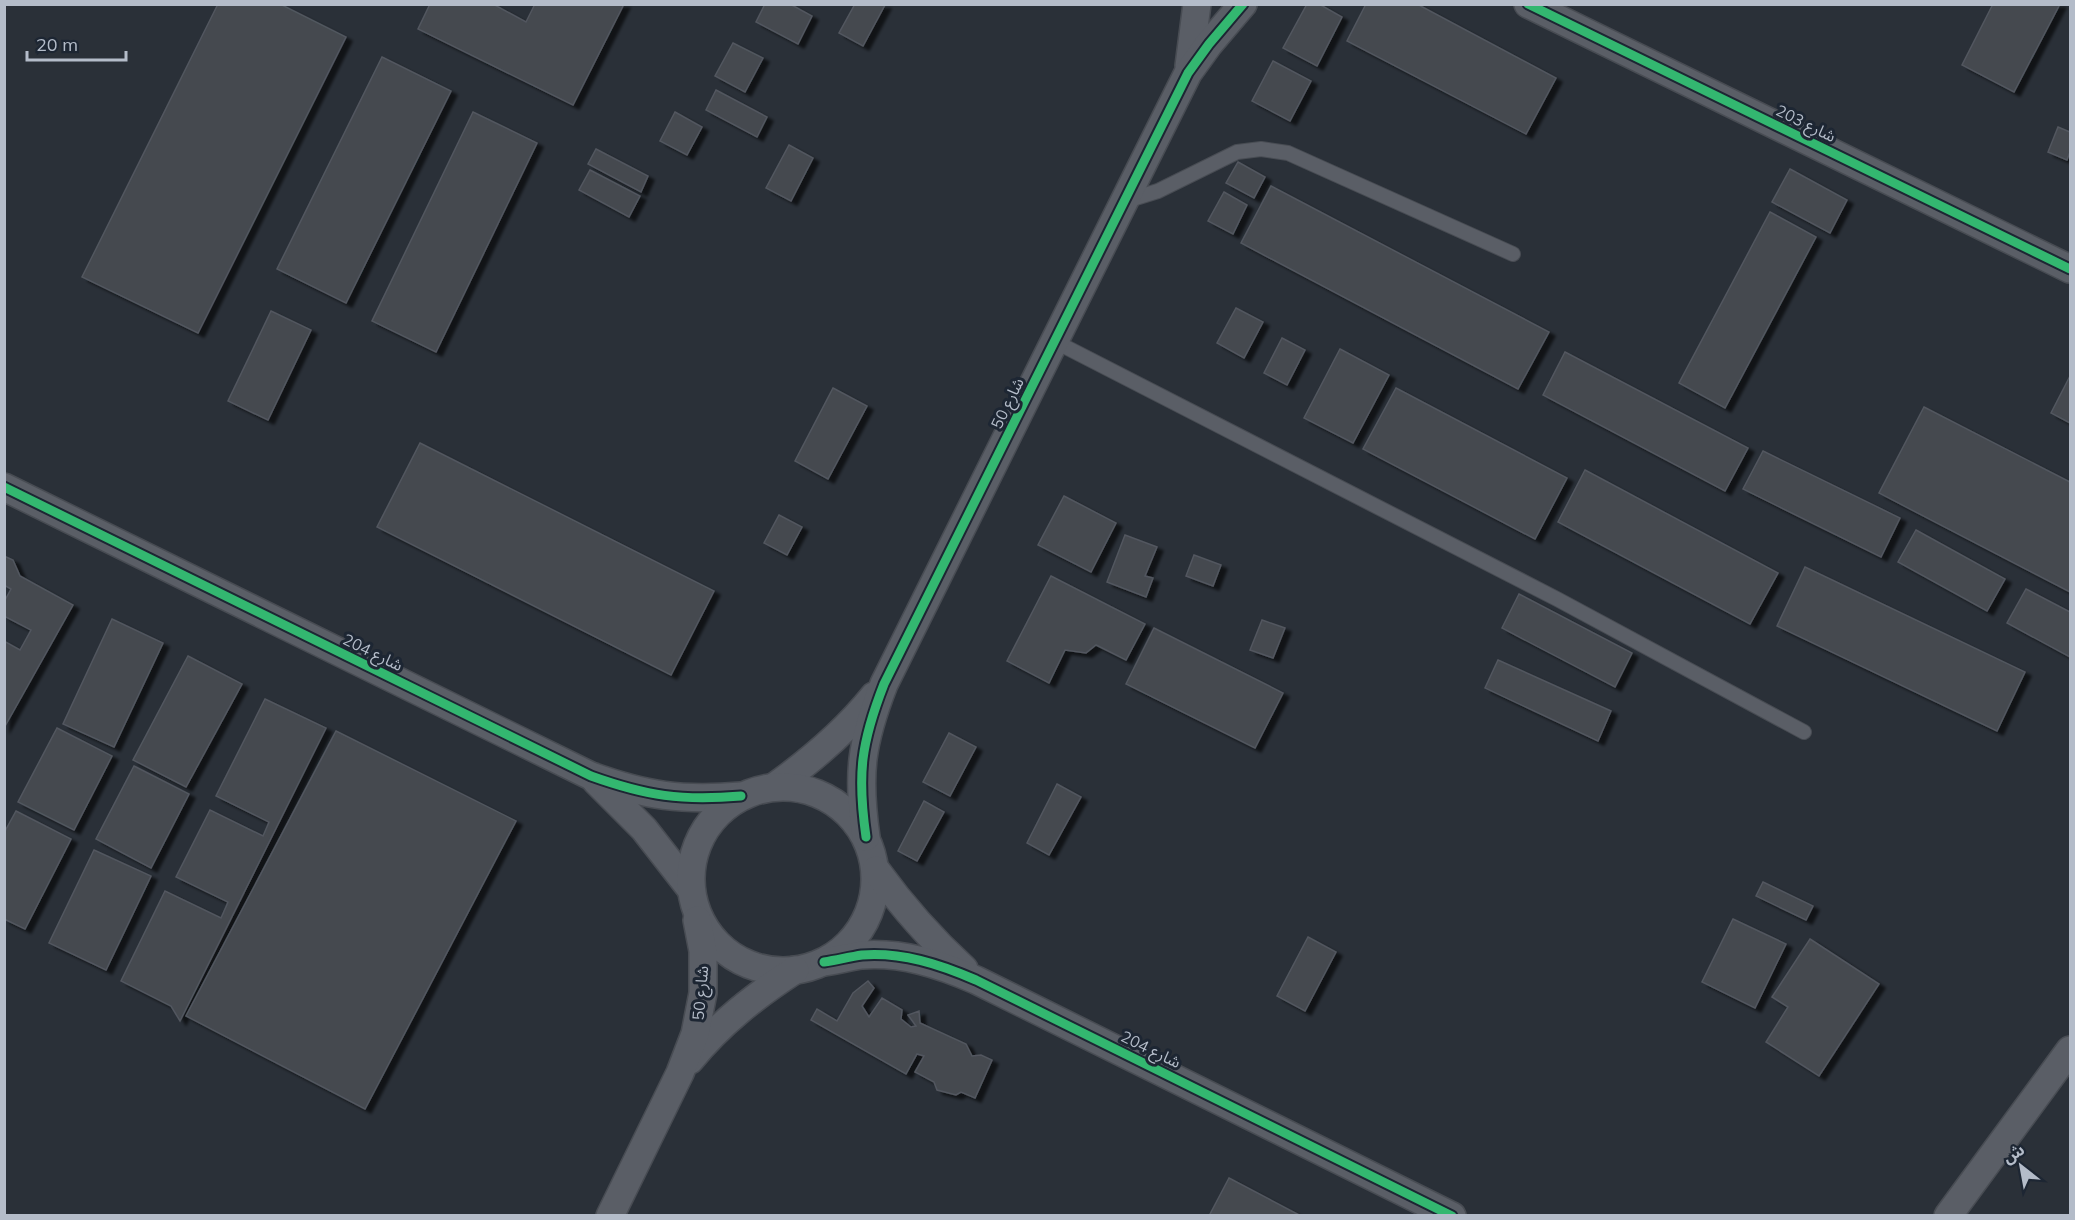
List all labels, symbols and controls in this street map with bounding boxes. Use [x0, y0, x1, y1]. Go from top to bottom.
scale bar [27, 24, 126, 62]
text: 20 m [36, 33, 78, 56]
street label: شارع 203 [1771, 100, 1839, 149]
street label: شارع 50 [986, 374, 1031, 433]
street label: شارع 204 [338, 629, 406, 678]
street label: شارع 50 [688, 965, 715, 1021]
street label: شارع 204 [1116, 1026, 1184, 1075]
north arrow [1991, 1136, 2051, 1196]
text: ش [1999, 1139, 2028, 1167]

